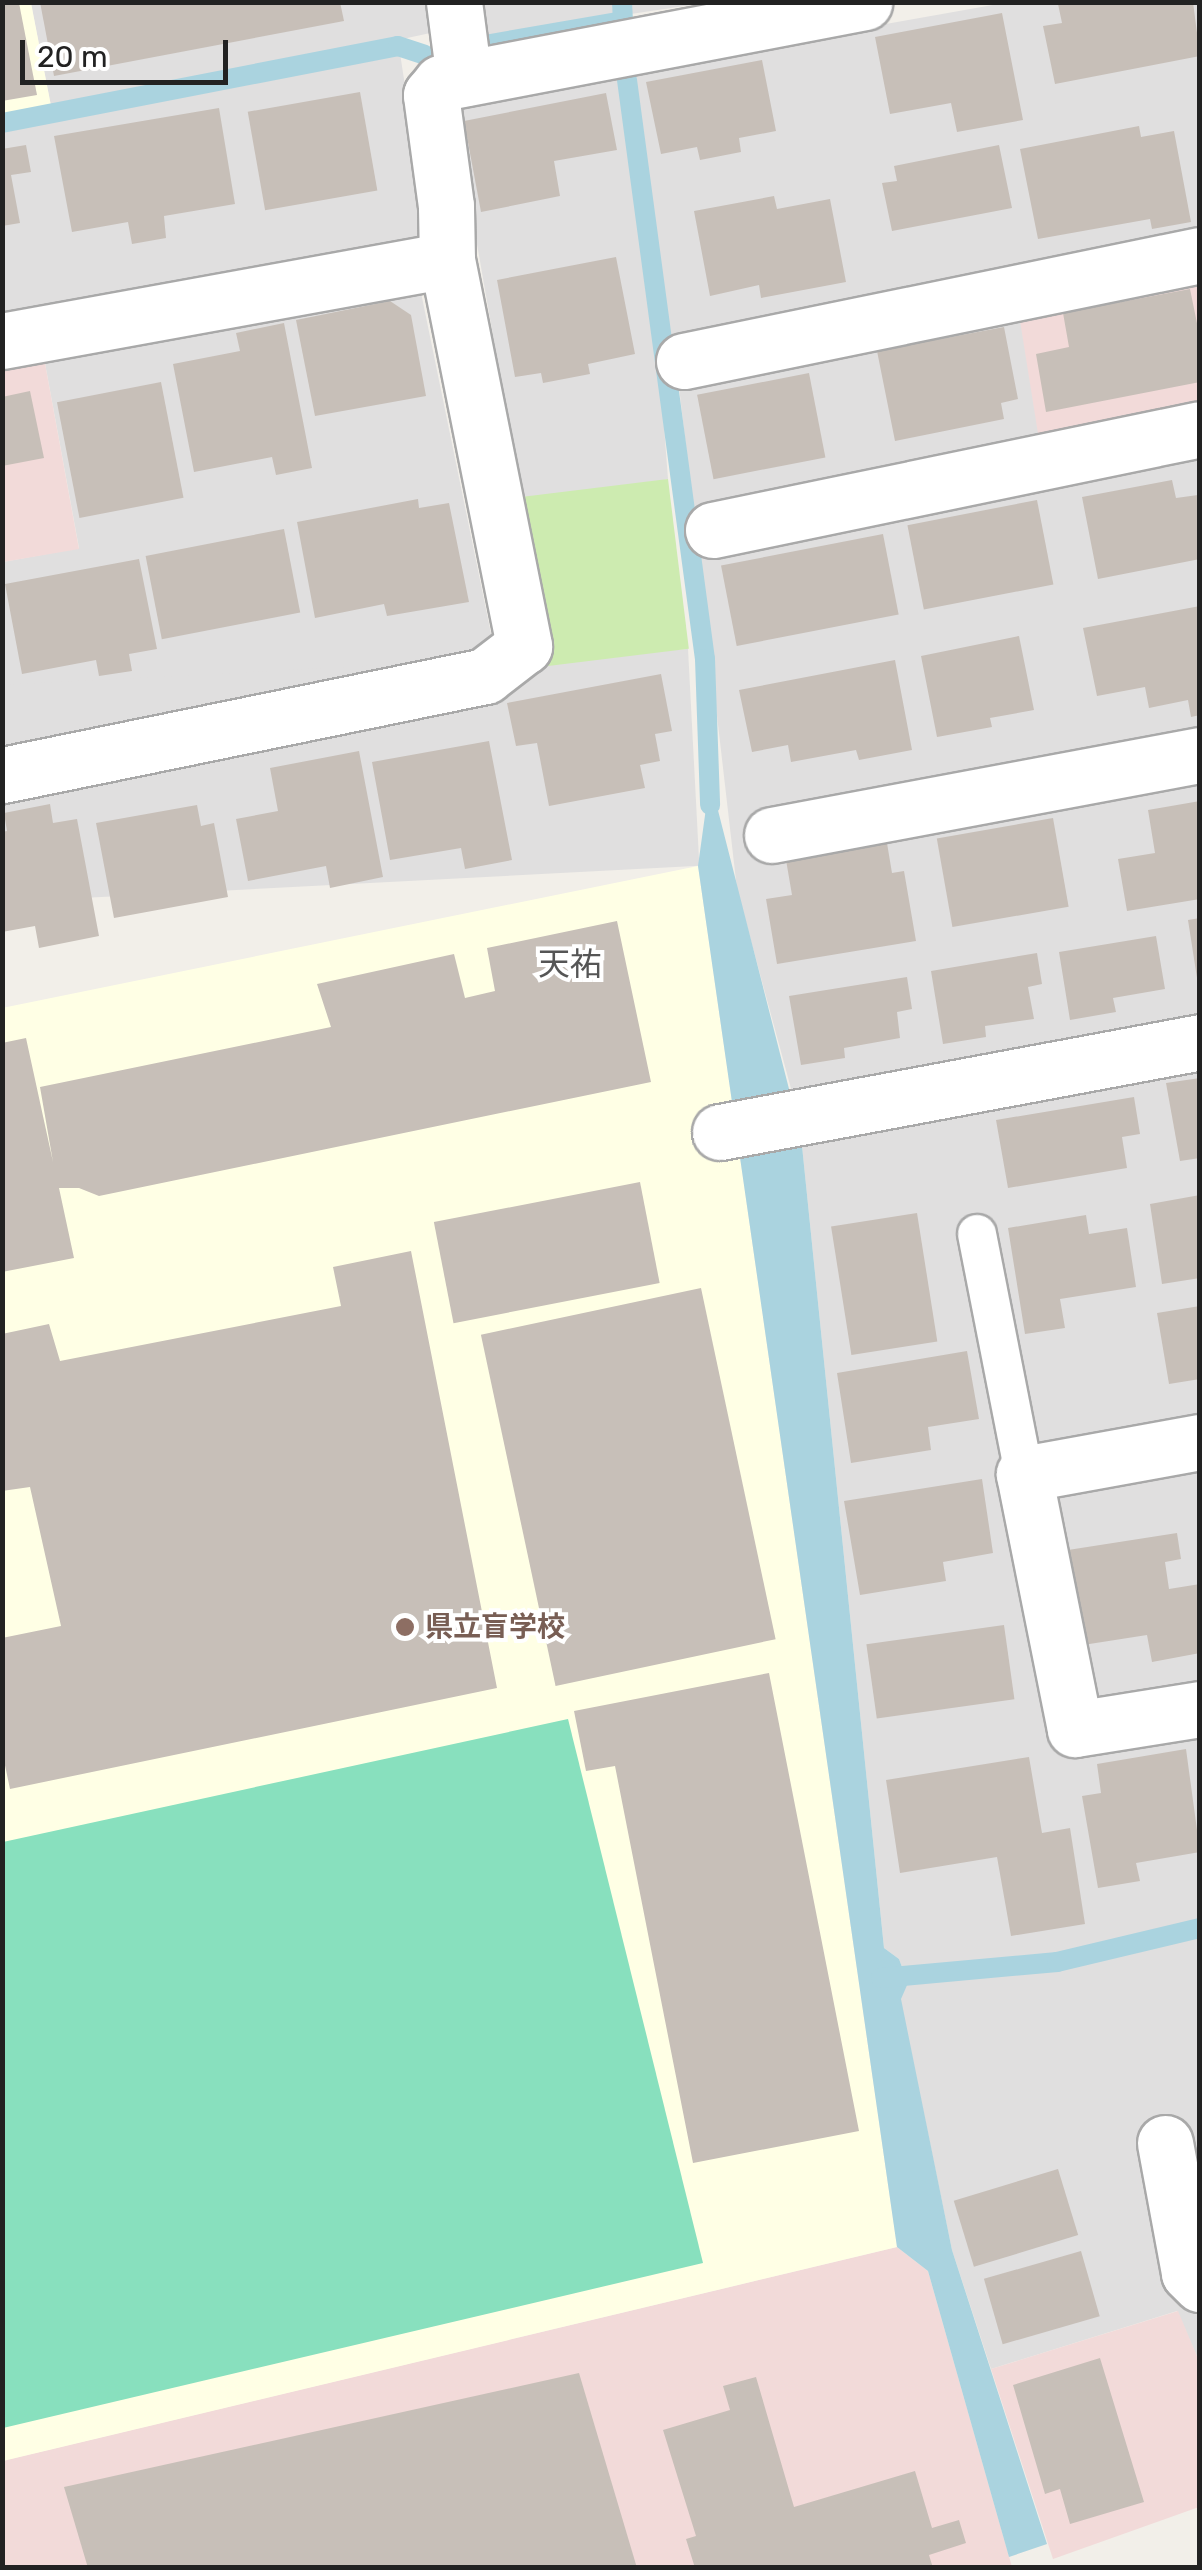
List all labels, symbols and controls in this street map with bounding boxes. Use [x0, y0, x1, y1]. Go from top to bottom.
scale bar [25, 20, 232, 82]
text: 20 m [37, 39, 108, 75]
district label: 天祐 [538, 945, 602, 983]
place label: 県立盲学校 [425, 1610, 565, 1644]
marker: 県立盲学校 [394, 1616, 416, 1638]

